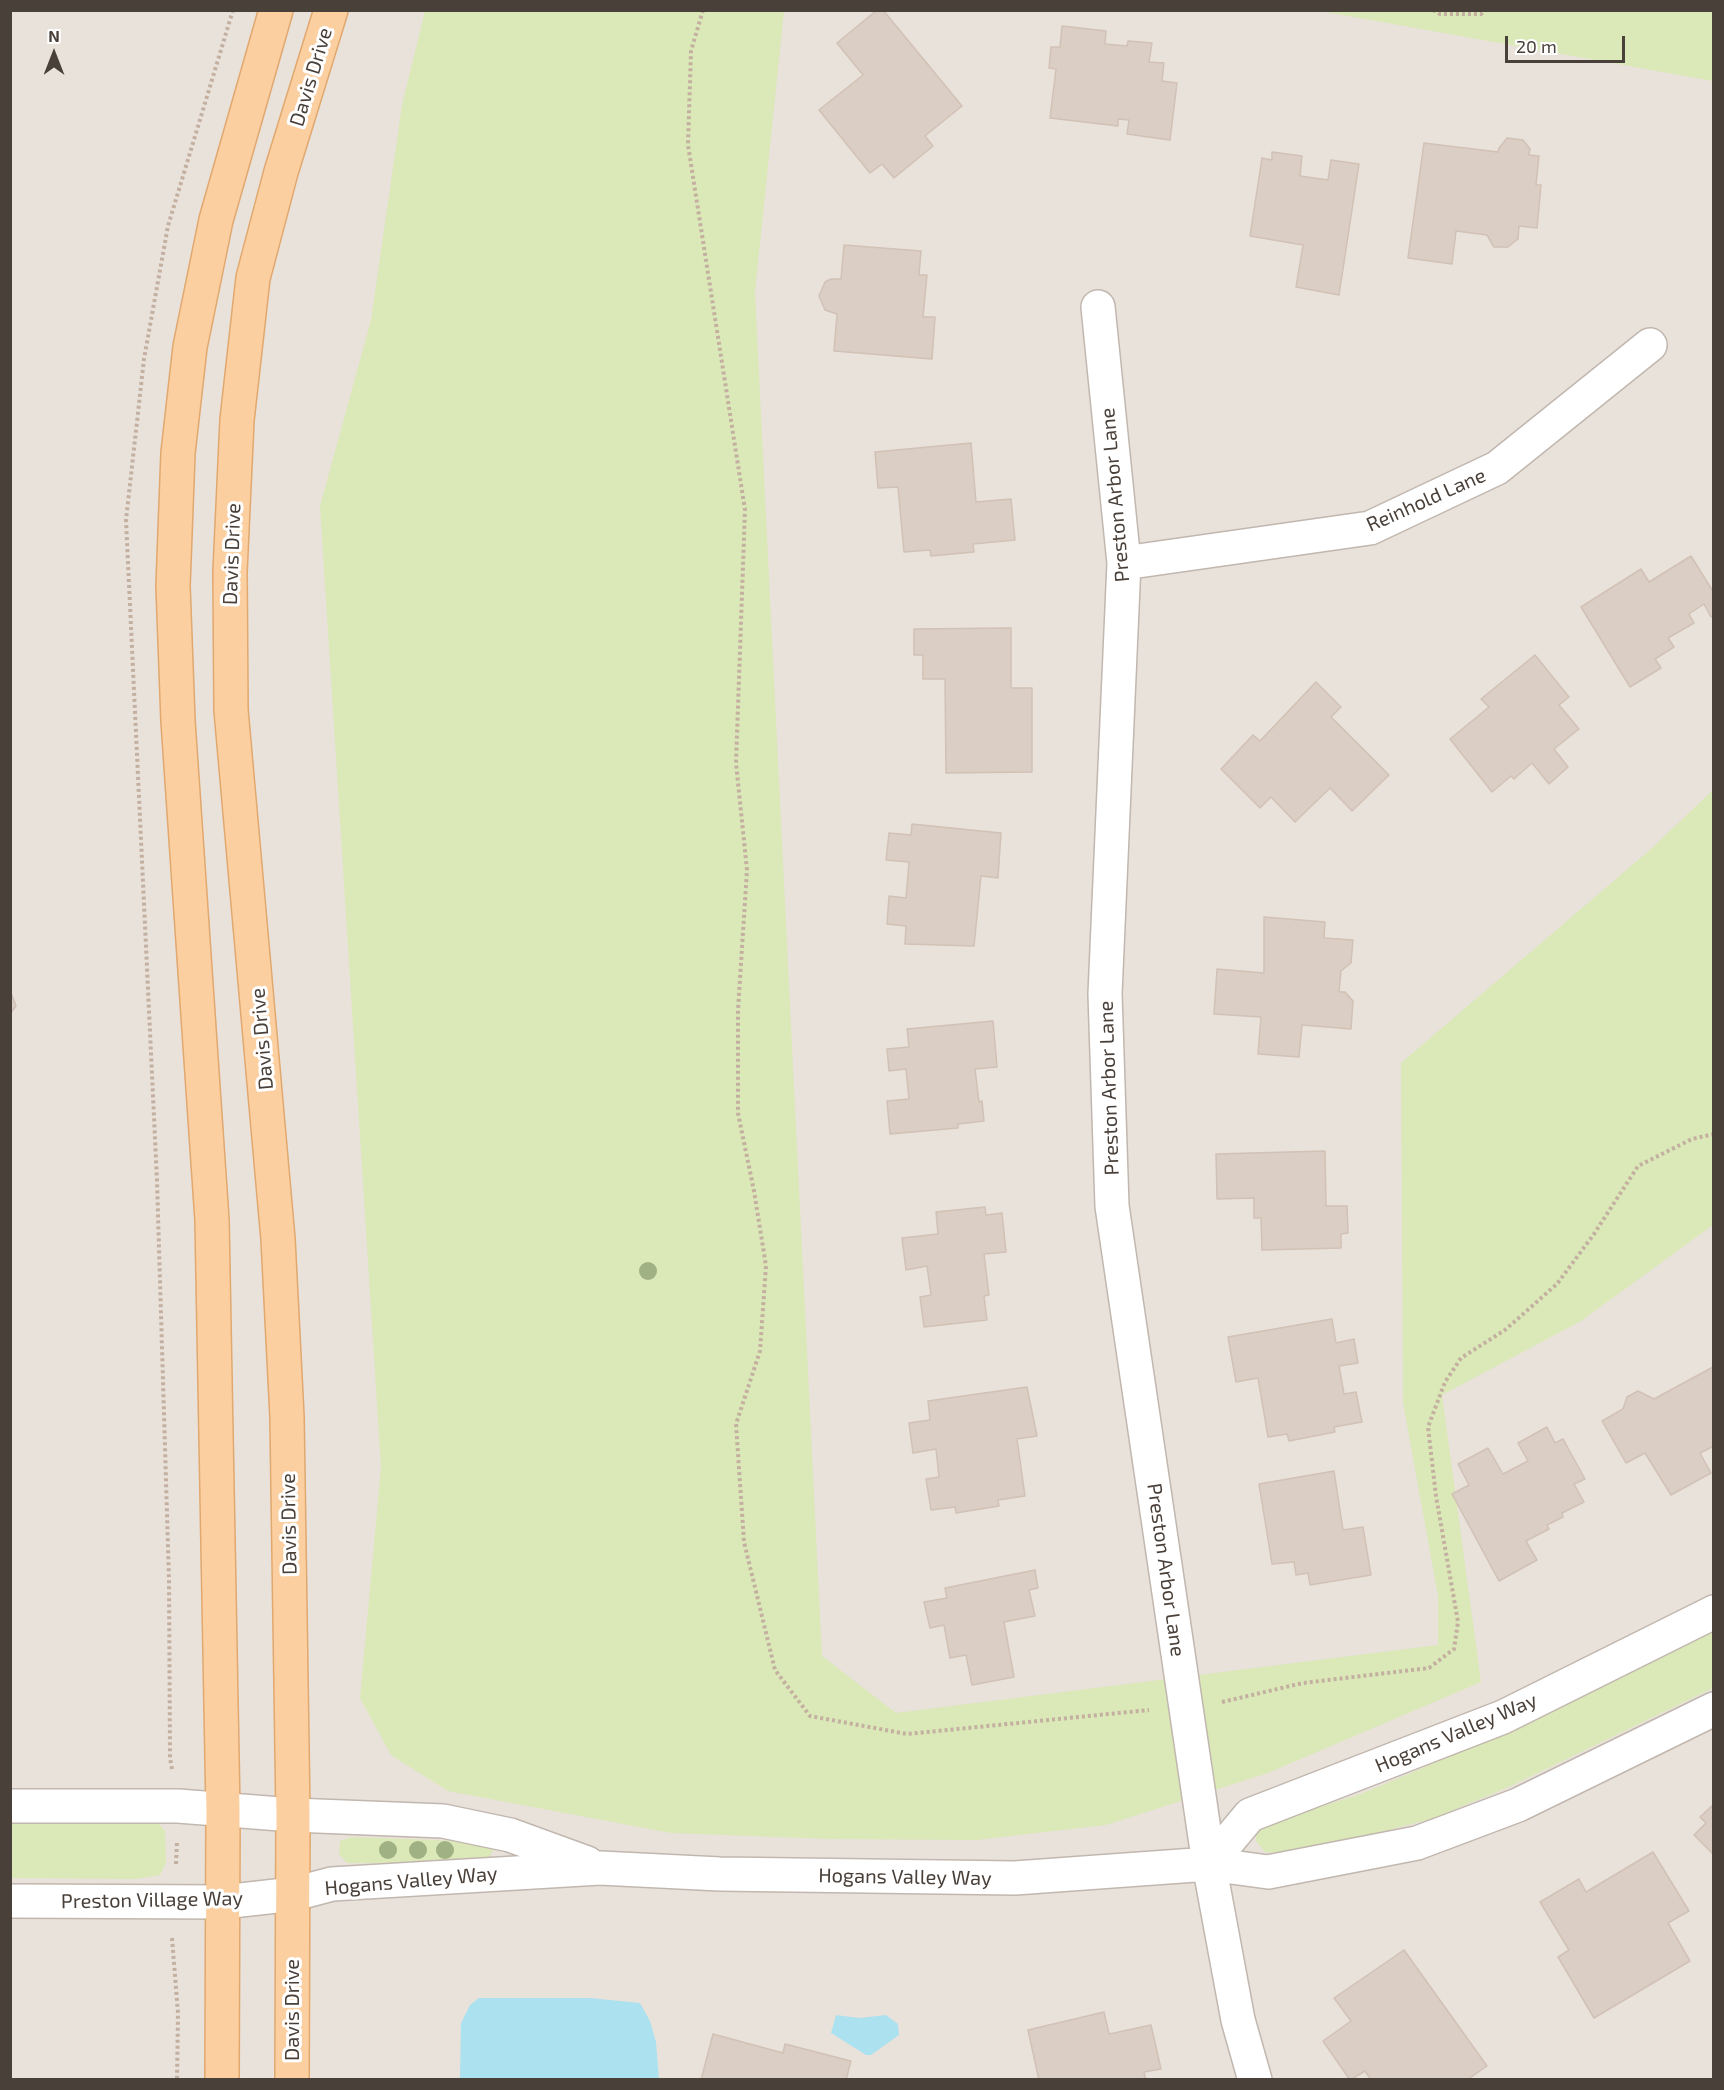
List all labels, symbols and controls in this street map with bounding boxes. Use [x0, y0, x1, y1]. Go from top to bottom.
north arrow [24, 24, 84, 84]
scale bar [1508, 24, 1628, 62]
street label: Davis Drive [285, 25, 337, 129]
text: N [48, 26, 60, 45]
text: 20 m [1516, 35, 1557, 57]
street label: Preston Arbor Lane [1095, 407, 1135, 583]
street label: Reinhold Lane [1363, 463, 1489, 537]
street label: Davis Drive [218, 503, 246, 605]
street label: Davis Drive [246, 987, 278, 1091]
street label: Preston Arbor Lane [1094, 1000, 1124, 1176]
street label: Davis Drive [276, 1473, 302, 1575]
street label: Preston Arbor Lane [1142, 1482, 1190, 1658]
street label: Hogans Valley Way [1371, 1688, 1541, 1778]
street label: Hogans Valley Way [324, 1861, 498, 1901]
street label: Hogans Valley Way [818, 1863, 992, 1891]
street label: Preston Village Way [61, 1886, 243, 1914]
street label: Davis Drive [280, 1959, 304, 2061]

